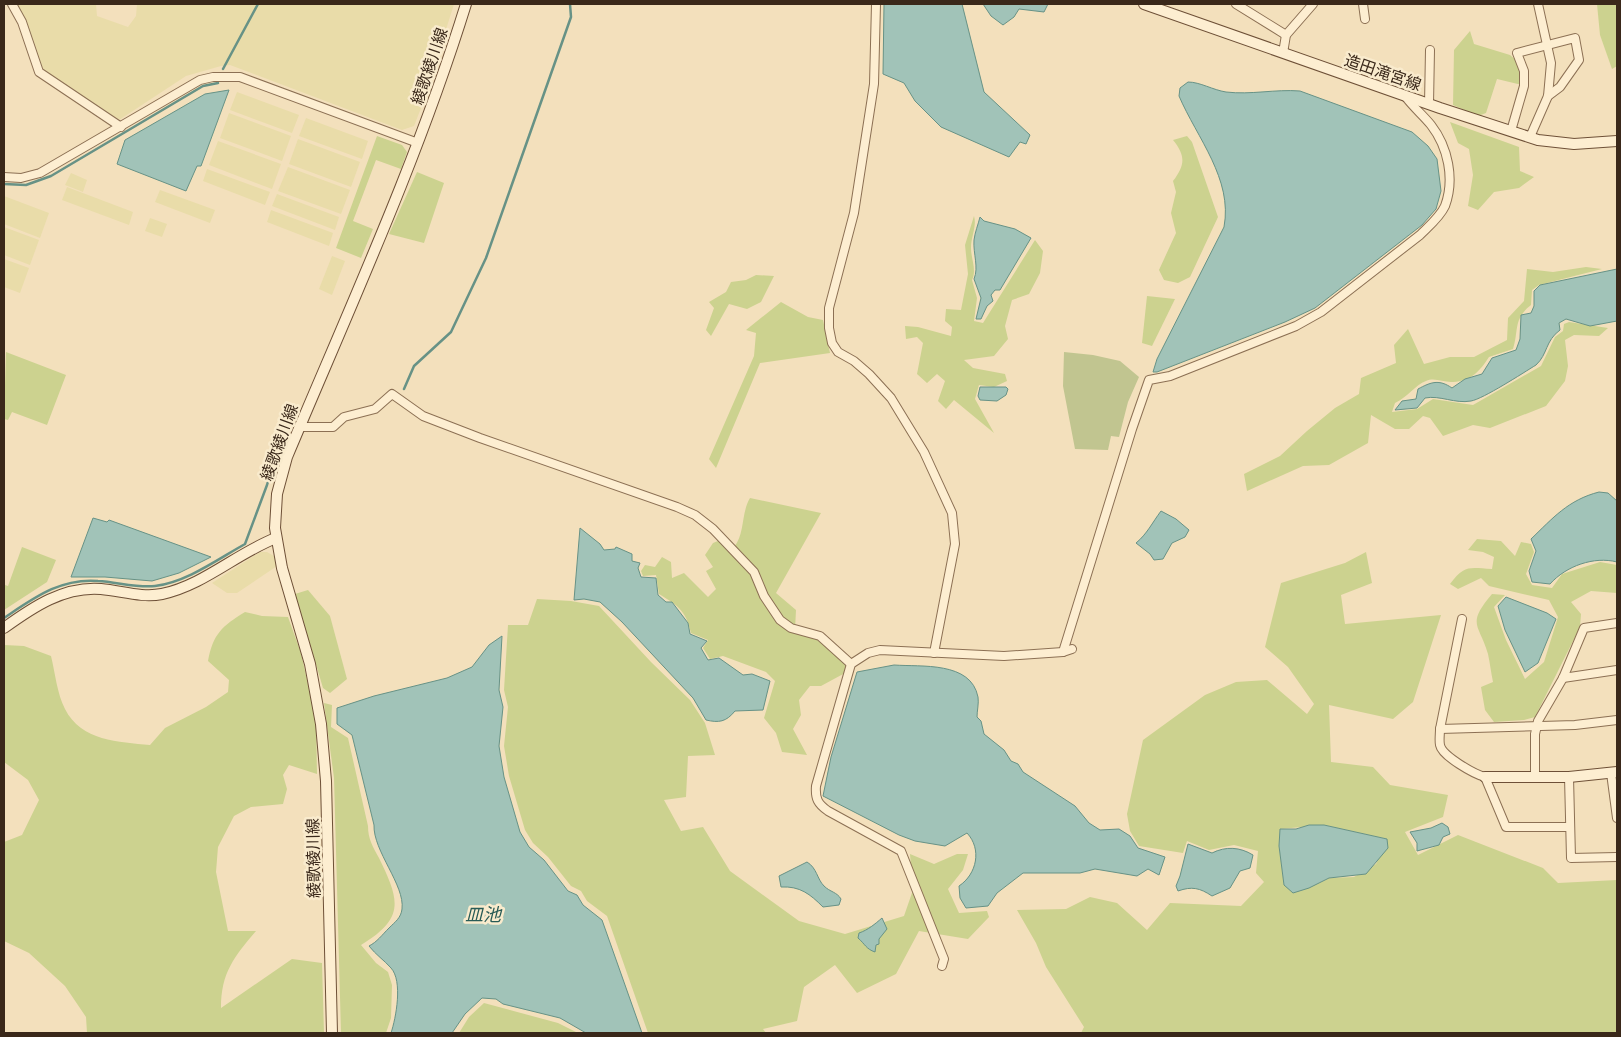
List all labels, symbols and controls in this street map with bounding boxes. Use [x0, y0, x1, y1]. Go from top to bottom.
street label: 綾歌綾川線 [407, 25, 451, 107]
street label: 造田滝宮線 [1342, 50, 1424, 94]
street label: 綾歌綾川線 [256, 401, 302, 483]
street label: 綾歌綾川線 [302, 818, 324, 898]
water label: 皿池 [465, 904, 503, 926]

